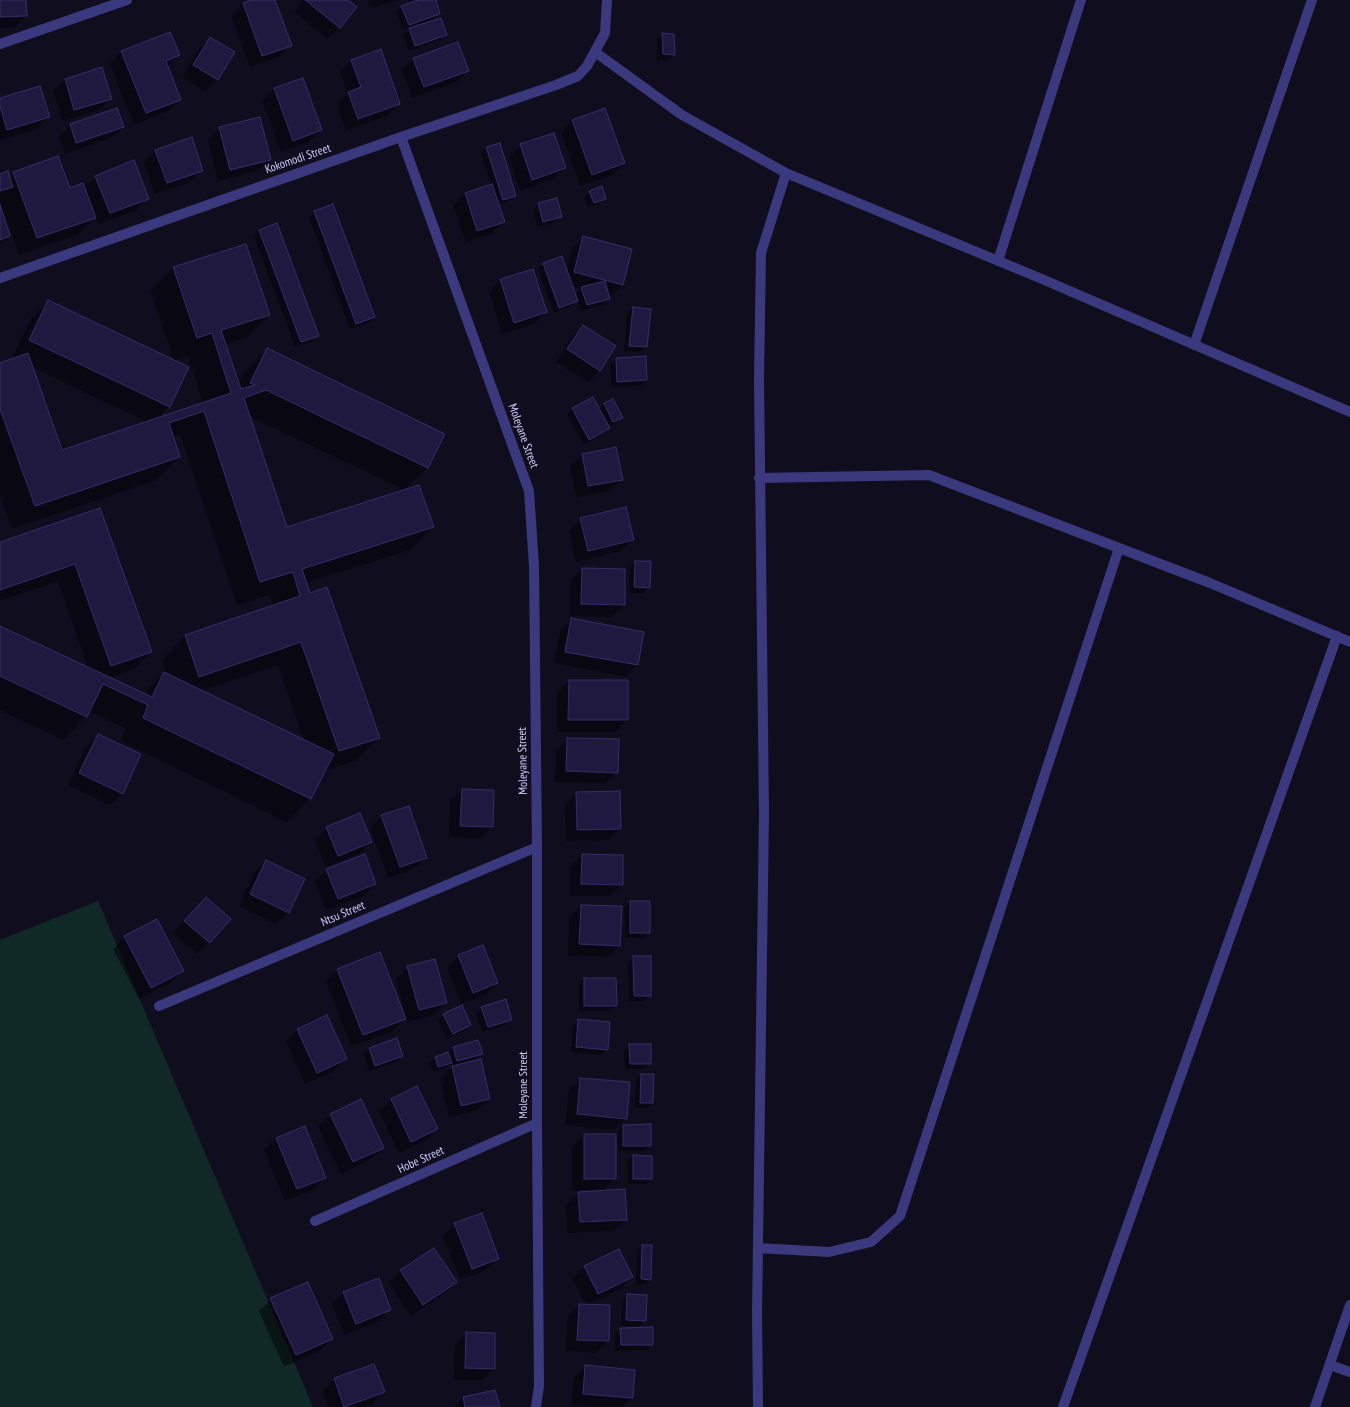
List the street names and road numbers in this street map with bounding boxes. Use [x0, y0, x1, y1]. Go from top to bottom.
street label: Kokomodi Street [263, 141, 333, 177]
street label: Moleyane Street [505, 402, 541, 470]
street label: Moleyane Street [515, 727, 531, 795]
street label: Ntsu Street [319, 898, 367, 930]
street label: Moleyane Street [517, 1051, 531, 1119]
street label: Hobe Street [396, 1143, 446, 1177]

